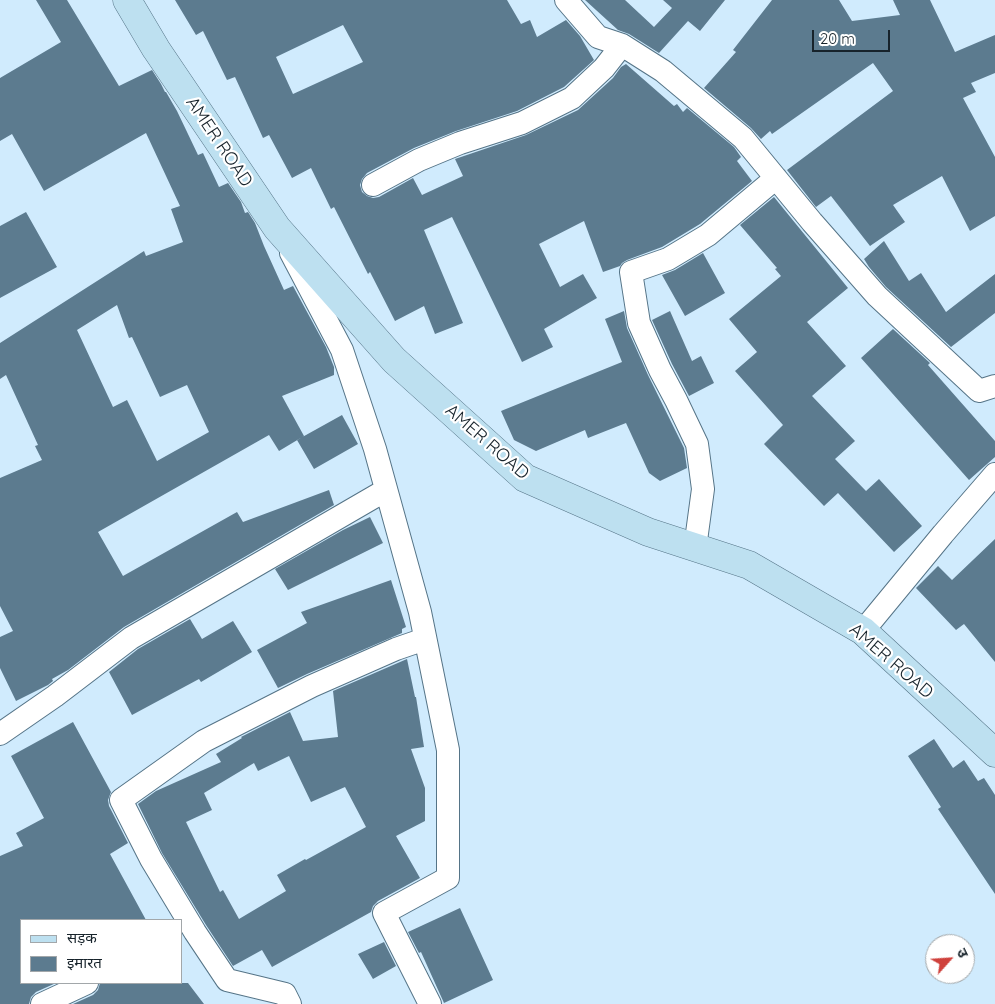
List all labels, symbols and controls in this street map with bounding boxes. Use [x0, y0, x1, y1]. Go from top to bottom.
scale bar [815, 20, 892, 52]
text: 20 m [820, 29, 855, 48]
street label: AMER ROAD [181, 93, 257, 191]
street label: AMER ROAD [441, 400, 533, 484]
street label: AMER ROAD [845, 619, 937, 703]
legend [20, 919, 182, 984]
text: सड़क [67, 928, 97, 947]
north arrow [925, 934, 975, 984]
text: उ [953, 945, 972, 960]
text: इमारत [67, 953, 102, 972]

